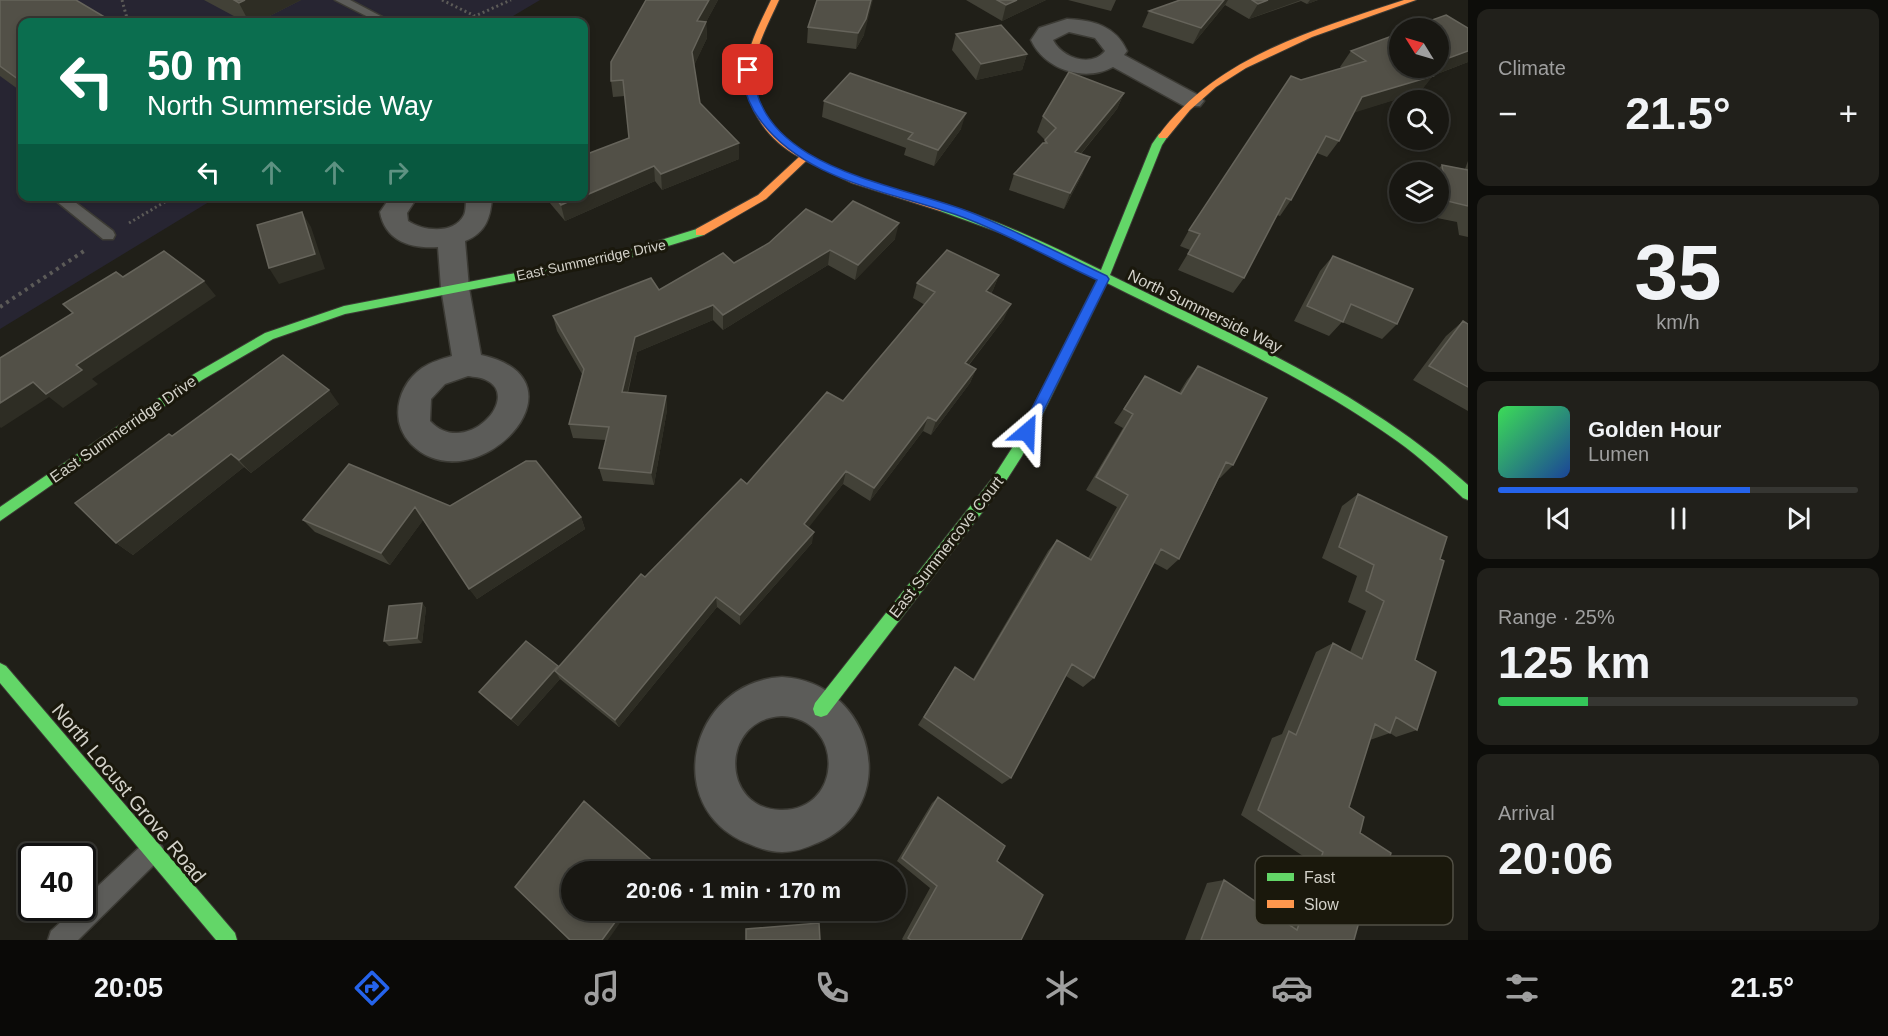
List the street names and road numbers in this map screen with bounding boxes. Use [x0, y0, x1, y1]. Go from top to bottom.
street label: East Summerridge Drive [515, 236, 667, 284]
street label: North Summerside Way [1125, 266, 1285, 356]
street label: East Summerridge Drive [47, 372, 199, 486]
street label: East Summercove Court [886, 473, 1007, 621]
street label: North Locust Grove Road [48, 699, 210, 887]

